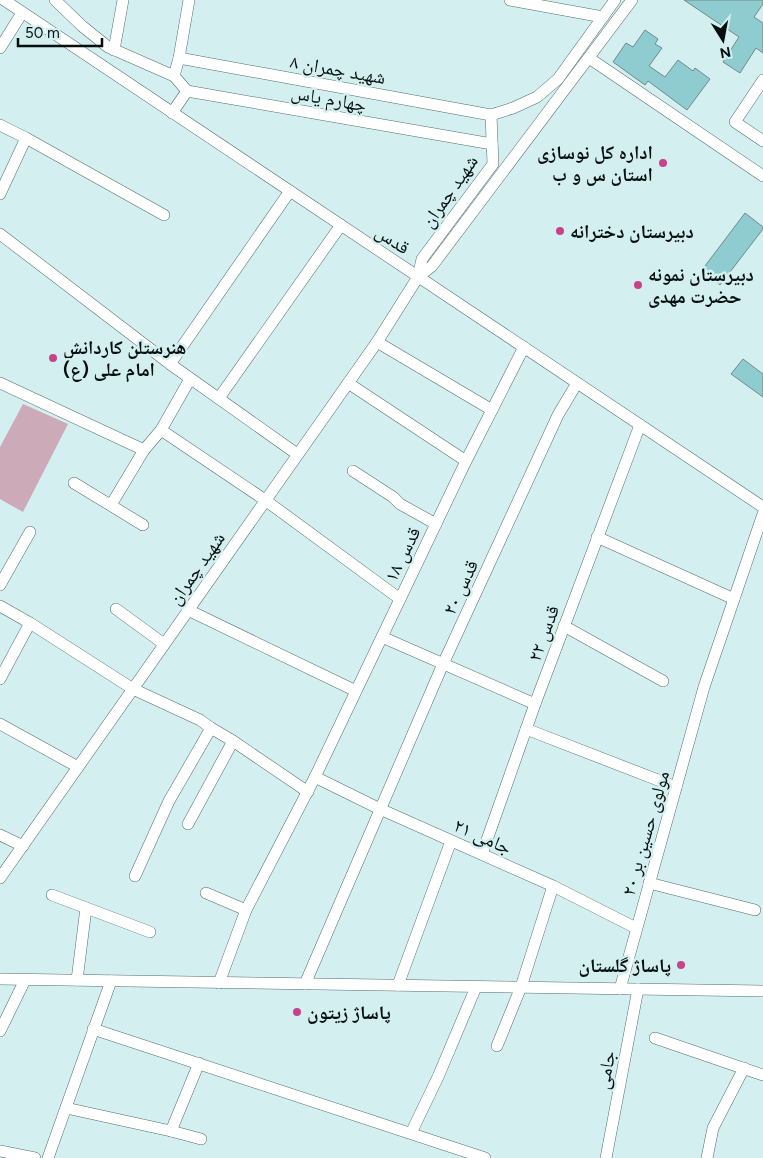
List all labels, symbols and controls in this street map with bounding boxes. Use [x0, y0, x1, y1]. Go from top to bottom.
scale bar [18, 15, 101, 47]
north arrow [698, 15, 748, 65]
text: 50 m [25, 24, 60, 42]
text: N [718, 43, 732, 62]
street label: شهید چمران ۸ [288, 50, 388, 89]
street label: چهارم یاس [289, 81, 368, 118]
place label: اداره کل نوسازی استان س و ب [537, 141, 653, 186]
street label: شهید چمران [416, 150, 483, 232]
marker: اداره کل نوسازی استان س و ب [657, 157, 669, 169]
street label: قدس [371, 220, 414, 259]
place label: دبیرستان دخترانه [570, 220, 694, 243]
marker: دبیرستان دخترانه [554, 225, 566, 237]
place label: دبیرستان نمونه حضرت مهدی [648, 263, 754, 308]
marker: دبیرستان نمونه حضرت مهدی [632, 279, 644, 291]
place label: هنرستلن کاردانش امام علی (ع) [63, 336, 186, 383]
marker: هنرستلن کاردانش امام علی (ع) [47, 352, 59, 364]
street label: قدس ۱۸ [379, 523, 426, 585]
street label: شهید چمران [163, 527, 230, 609]
street label: قدس ۲۰ [438, 556, 483, 618]
street label: قدس ۲۲ [523, 602, 564, 664]
street label: مولوی حسین بر ۲۰ [617, 768, 674, 898]
street label: جامی ۲۱ [451, 814, 515, 859]
place label: پاساژ گلستان [578, 954, 671, 977]
marker: پاساژ گلستان [675, 959, 687, 971]
place label: پاساژ زیتون [307, 1001, 391, 1024]
marker: پاساژ زیتون [291, 1006, 303, 1018]
street label: جامی [591, 1049, 620, 1091]

